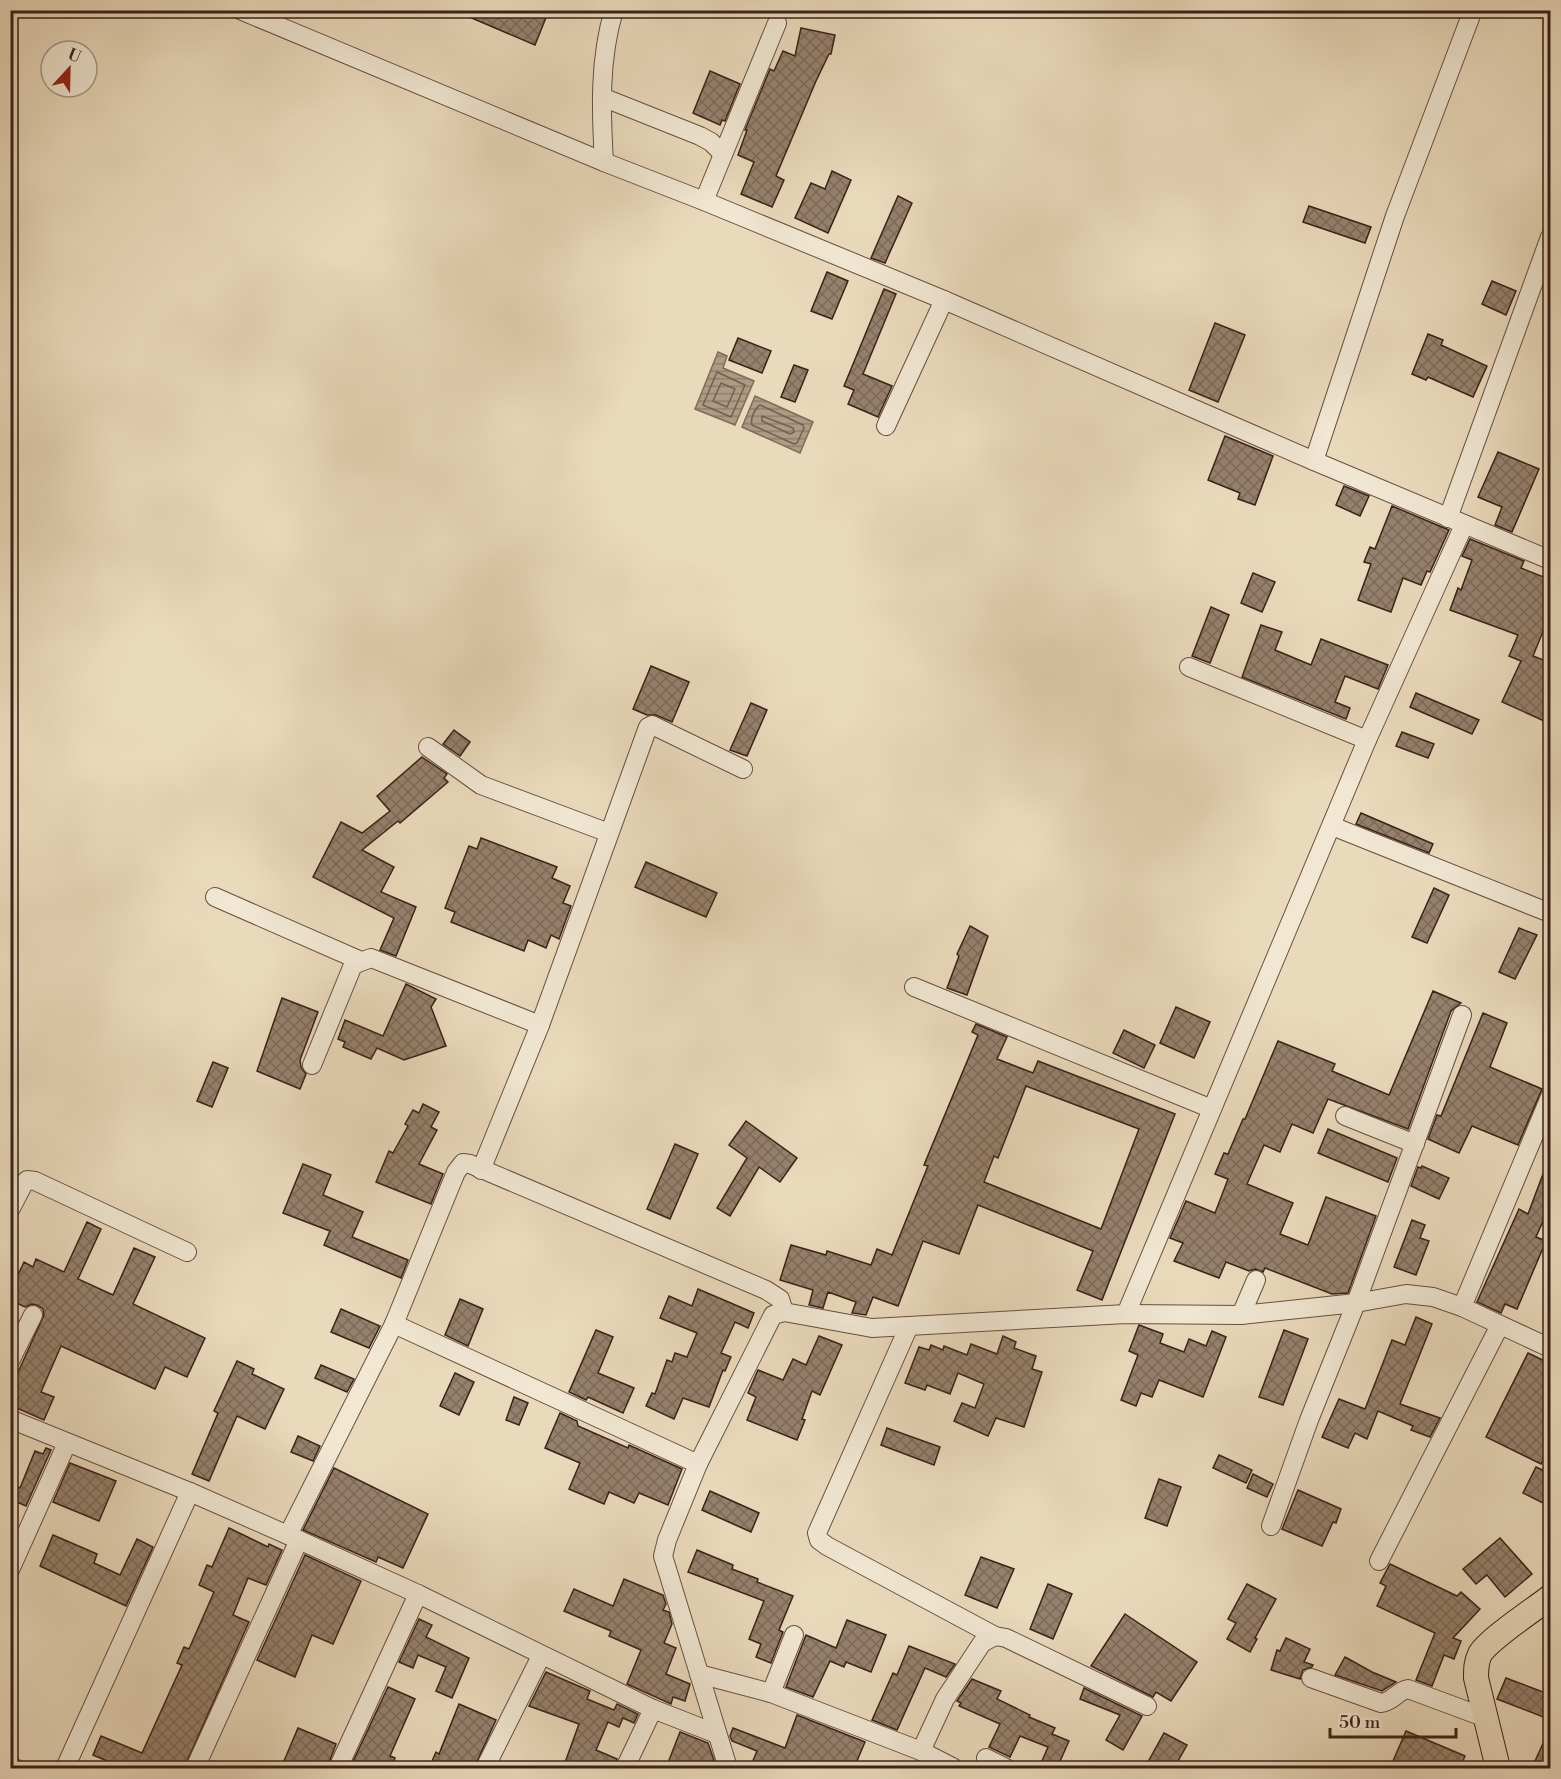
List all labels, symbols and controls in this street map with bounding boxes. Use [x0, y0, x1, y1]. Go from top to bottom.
north arrow [39, 39, 99, 99]
text: U [65, 44, 84, 68]
scale bar [1330, 1701, 1456, 1739]
text: 50 m [1339, 1711, 1381, 1734]

